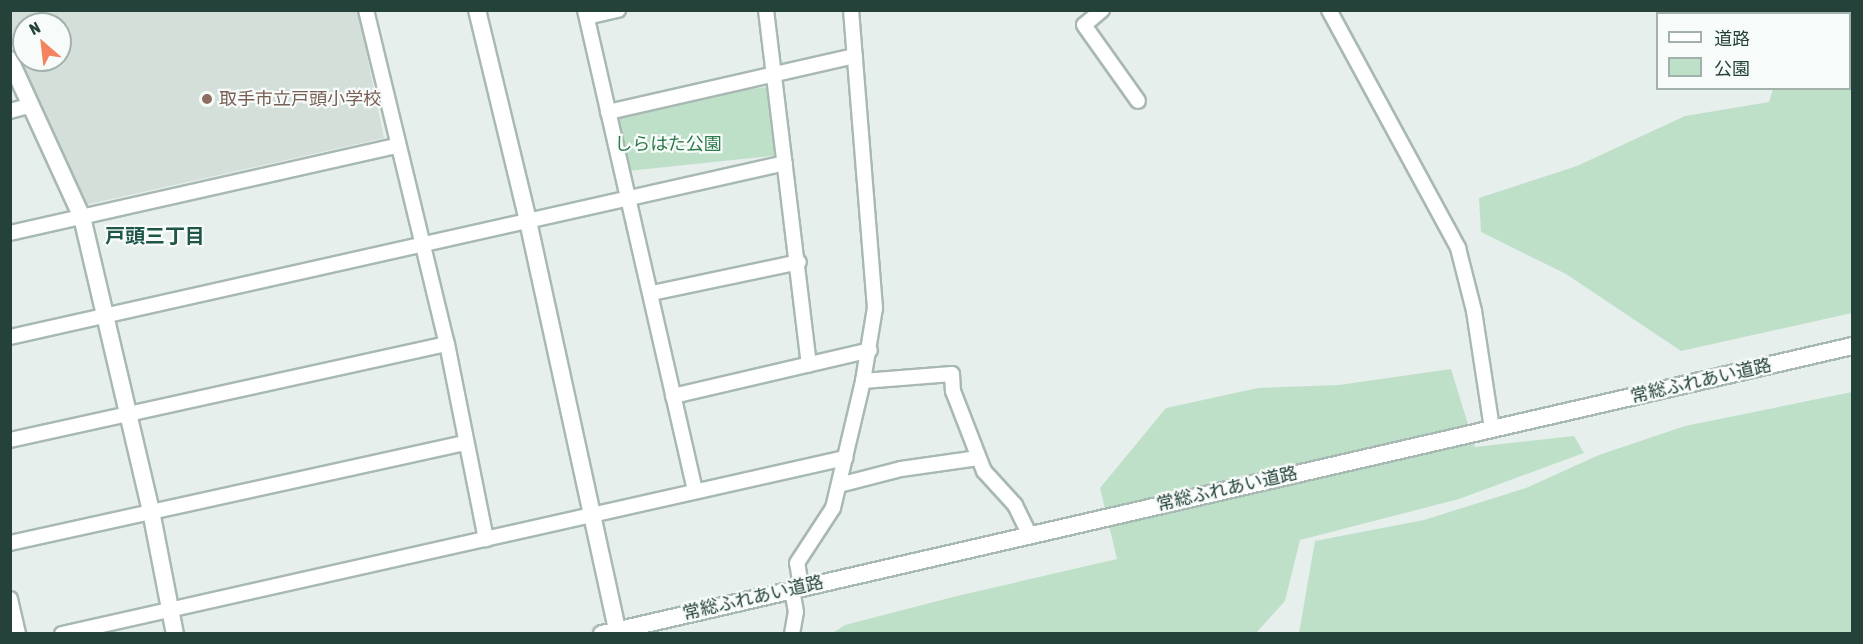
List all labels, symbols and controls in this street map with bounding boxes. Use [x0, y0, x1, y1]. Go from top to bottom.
north arrow [12, 12, 72, 72]
legend [1656, 12, 1851, 90]
text: N [26, 18, 43, 38]
text: 道路 [1714, 28, 1750, 49]
text: 公園 [1714, 58, 1750, 79]
place label: 取手市立戸頭小学校 [219, 88, 381, 110]
marker: 取手市立戸頭小学校 [200, 92, 214, 106]
park label: しらはた公園 [614, 133, 722, 155]
district label: 戸頭三丁目 [105, 223, 205, 247]
street label: 常総ふれあい道路 [1628, 354, 1774, 408]
street label: 常総ふれあい道路 [1154, 462, 1300, 516]
street label: 常総ふれあい道路 [680, 571, 826, 625]

